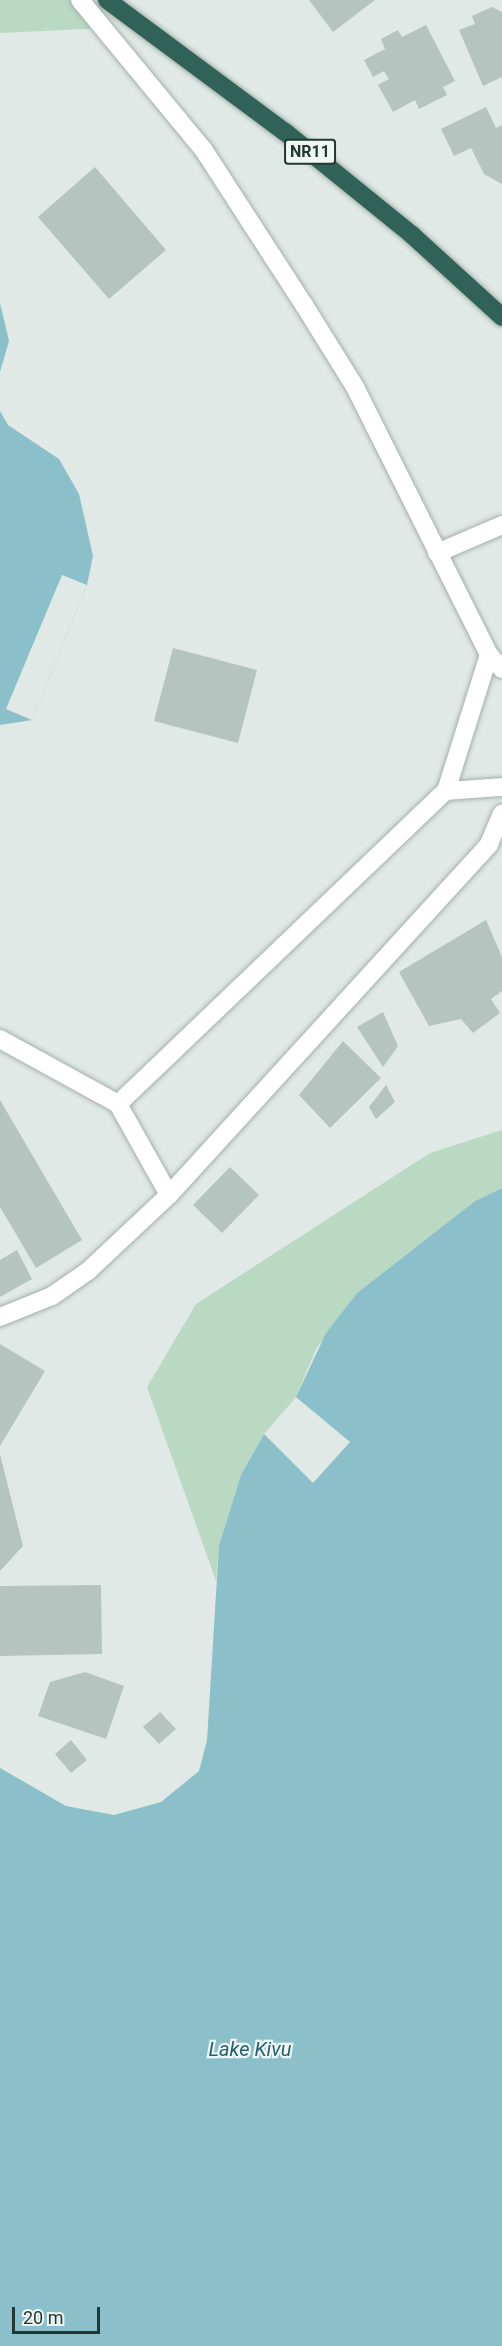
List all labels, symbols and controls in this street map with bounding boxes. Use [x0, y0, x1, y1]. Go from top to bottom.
road number: NR11 [283, 139, 337, 165]
water label: Lake Kivu [209, 2037, 291, 2061]
scale bar [15, 2295, 104, 2333]
text: 20 m [23, 2307, 63, 2328]

